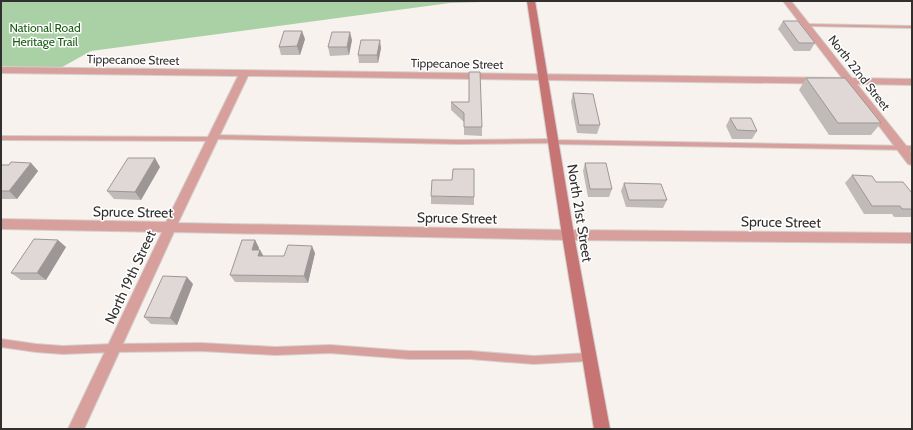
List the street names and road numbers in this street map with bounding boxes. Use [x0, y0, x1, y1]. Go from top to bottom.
street label: North 22nd Street [825, 32, 893, 113]
street label: Tippecanoe Street [87, 51, 179, 68]
street label: Tippecanoe Street [411, 55, 503, 72]
street label: North 21st Street [563, 163, 597, 263]
street label: Spruce Street [93, 202, 174, 222]
street label: Spruce Street [417, 208, 498, 228]
street label: Spruce Street [741, 212, 822, 232]
street label: North 19th Street [100, 227, 160, 327]

